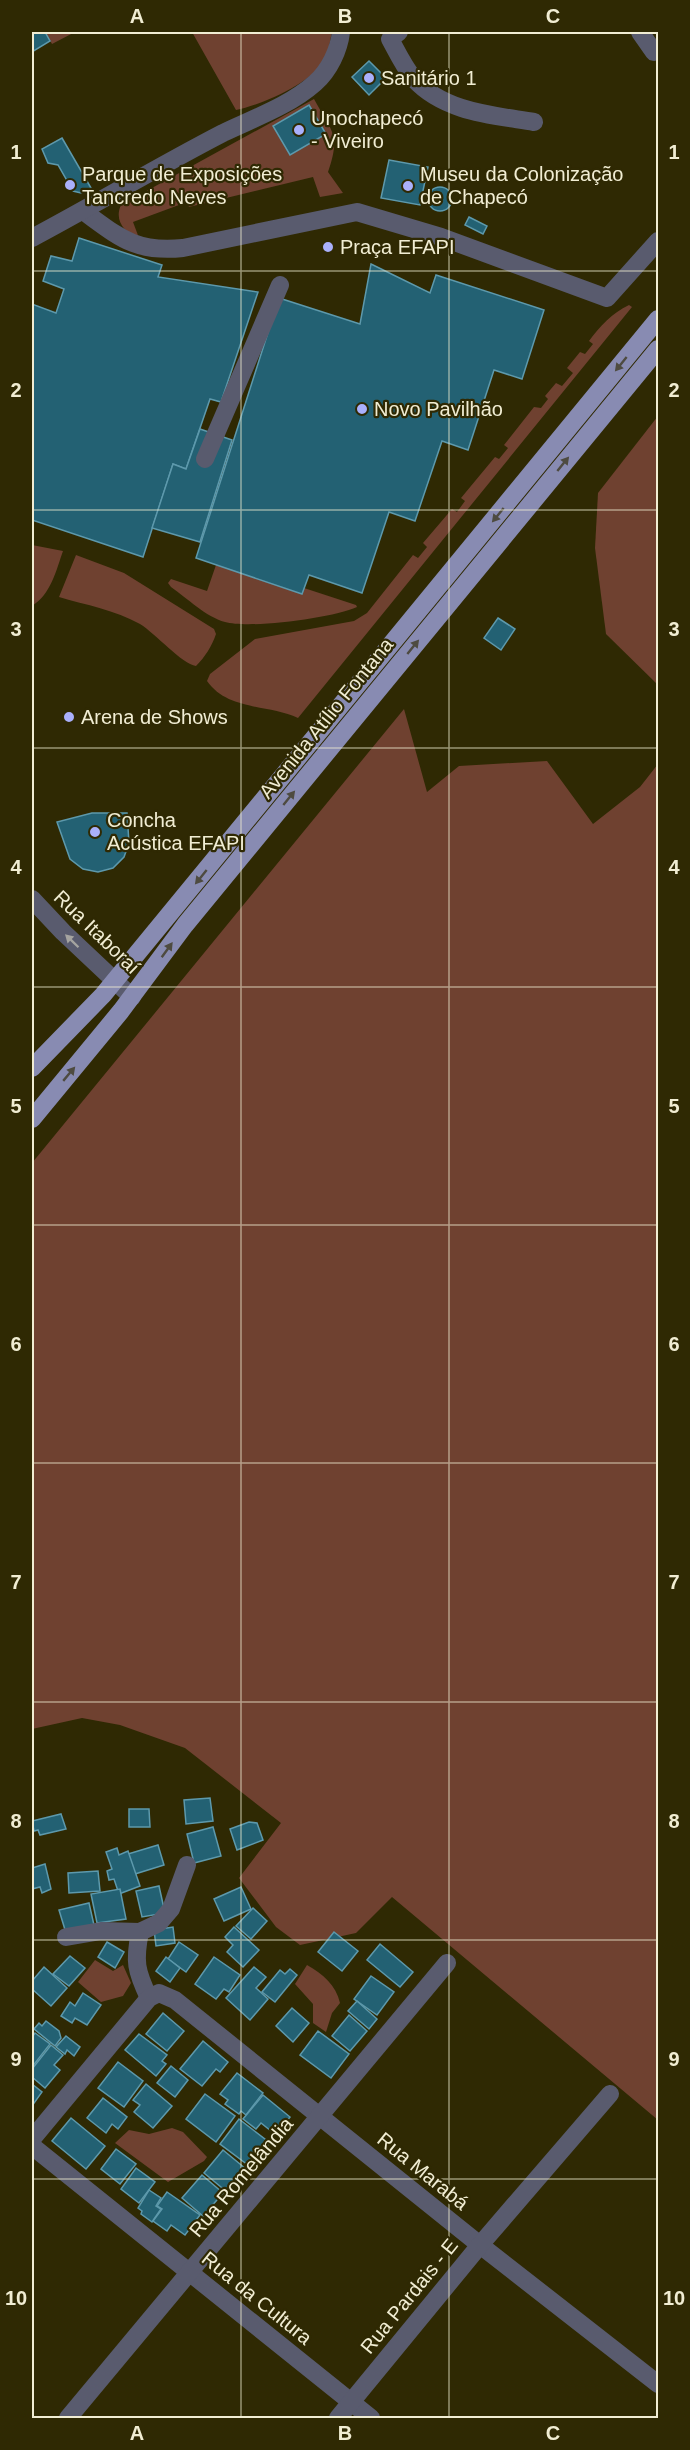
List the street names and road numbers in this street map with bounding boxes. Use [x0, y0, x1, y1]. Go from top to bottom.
street label: Avenida Atílio Fontana [255, 633, 398, 803]
street label: Rua Itaboraí [50, 886, 145, 978]
street label: Rua Romelândia [185, 2112, 298, 2241]
street label: Rua Marabá [373, 2128, 473, 2215]
street label: Rua Pardais - E [356, 2234, 462, 2358]
street label: Rua da Cultura [198, 2247, 317, 2349]

